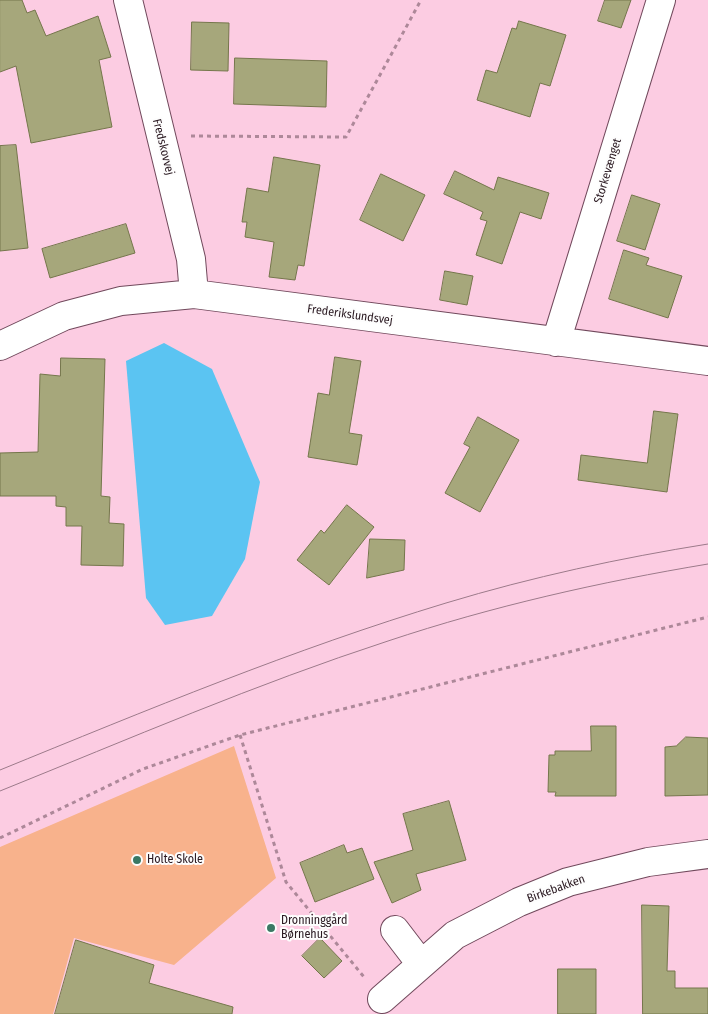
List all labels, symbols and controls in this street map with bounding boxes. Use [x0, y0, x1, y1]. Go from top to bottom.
street label: Fredskovvej [149, 117, 177, 177]
street label: Storkevænget [591, 137, 625, 205]
street label: Frederikslundsvej [306, 302, 394, 328]
place label: Holte Skole [147, 853, 203, 867]
marker: Holte Skole [131, 854, 143, 866]
street label: Birkebakken [525, 872, 587, 906]
place label: Dronninggård Børnehus [281, 914, 347, 942]
marker: Dronninggård Børnehus [265, 922, 277, 934]

